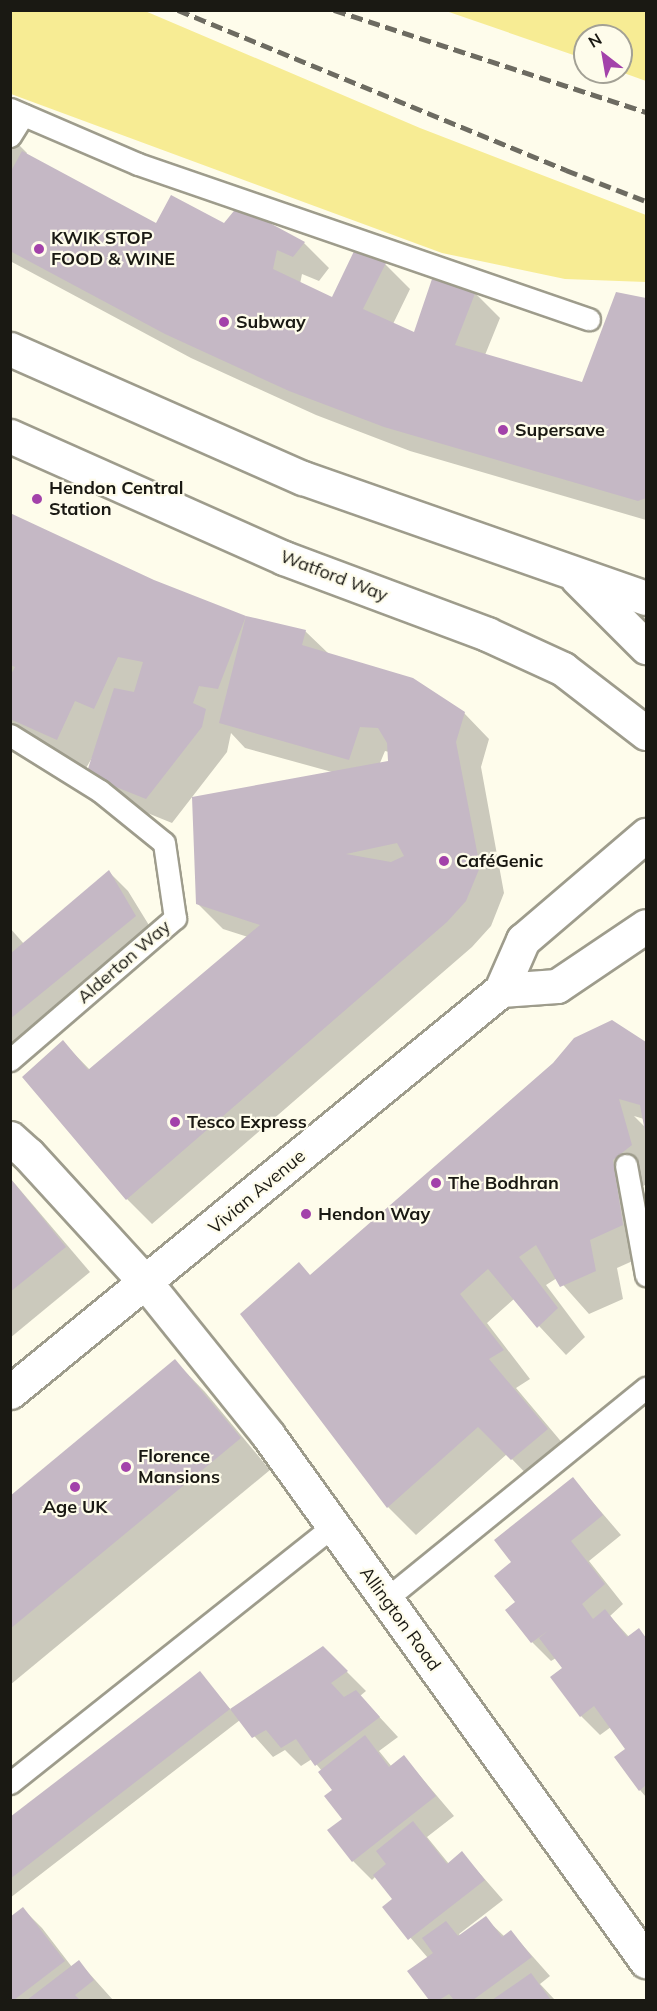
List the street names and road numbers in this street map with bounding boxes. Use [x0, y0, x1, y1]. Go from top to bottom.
street label: Watford Way [277, 546, 391, 606]
street label: Alderton Way [73, 916, 175, 1008]
street label: Vivian Avenue [204, 1145, 310, 1239]
street label: Allington Road [355, 1563, 445, 1675]

